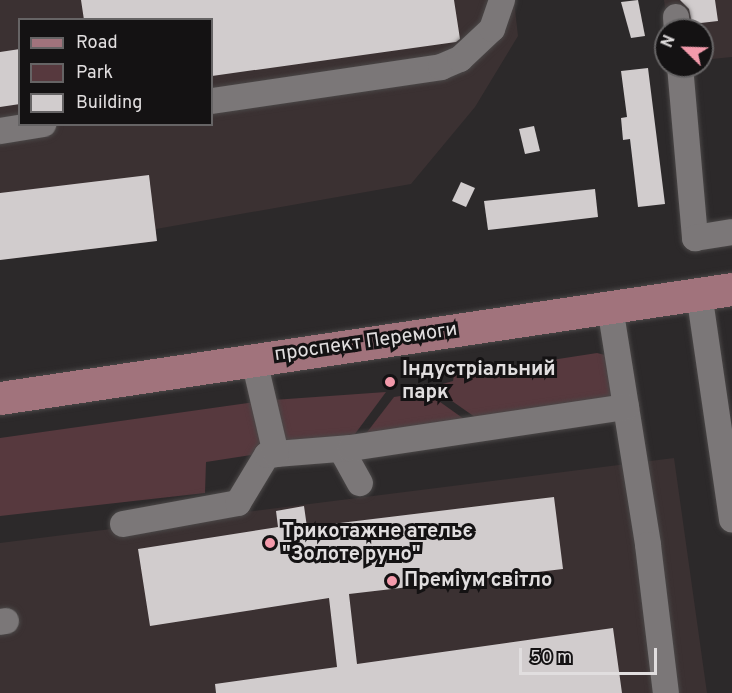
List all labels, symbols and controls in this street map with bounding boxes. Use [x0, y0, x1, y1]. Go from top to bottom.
legend [18, 18, 213, 126]
north arrow [654, 18, 714, 78]
text: Road [76, 32, 118, 55]
text: N [658, 33, 681, 51]
text: Park [76, 62, 113, 85]
text: Building [76, 92, 142, 115]
street label: проспект Перемоги [273, 318, 459, 368]
place label: Індустріальний парк [402, 358, 556, 405]
marker: Індустріальний парк [383, 375, 397, 389]
place label: Трикотажне ательє "Золоте руно" [282, 520, 473, 567]
marker: Трикотажне ательє "Золоте руно" [263, 536, 277, 550]
place label: Преміум світло [404, 569, 552, 593]
marker: Преміум світло [385, 574, 399, 588]
scale bar [522, 636, 660, 674]
text: 50 m [530, 647, 572, 670]

